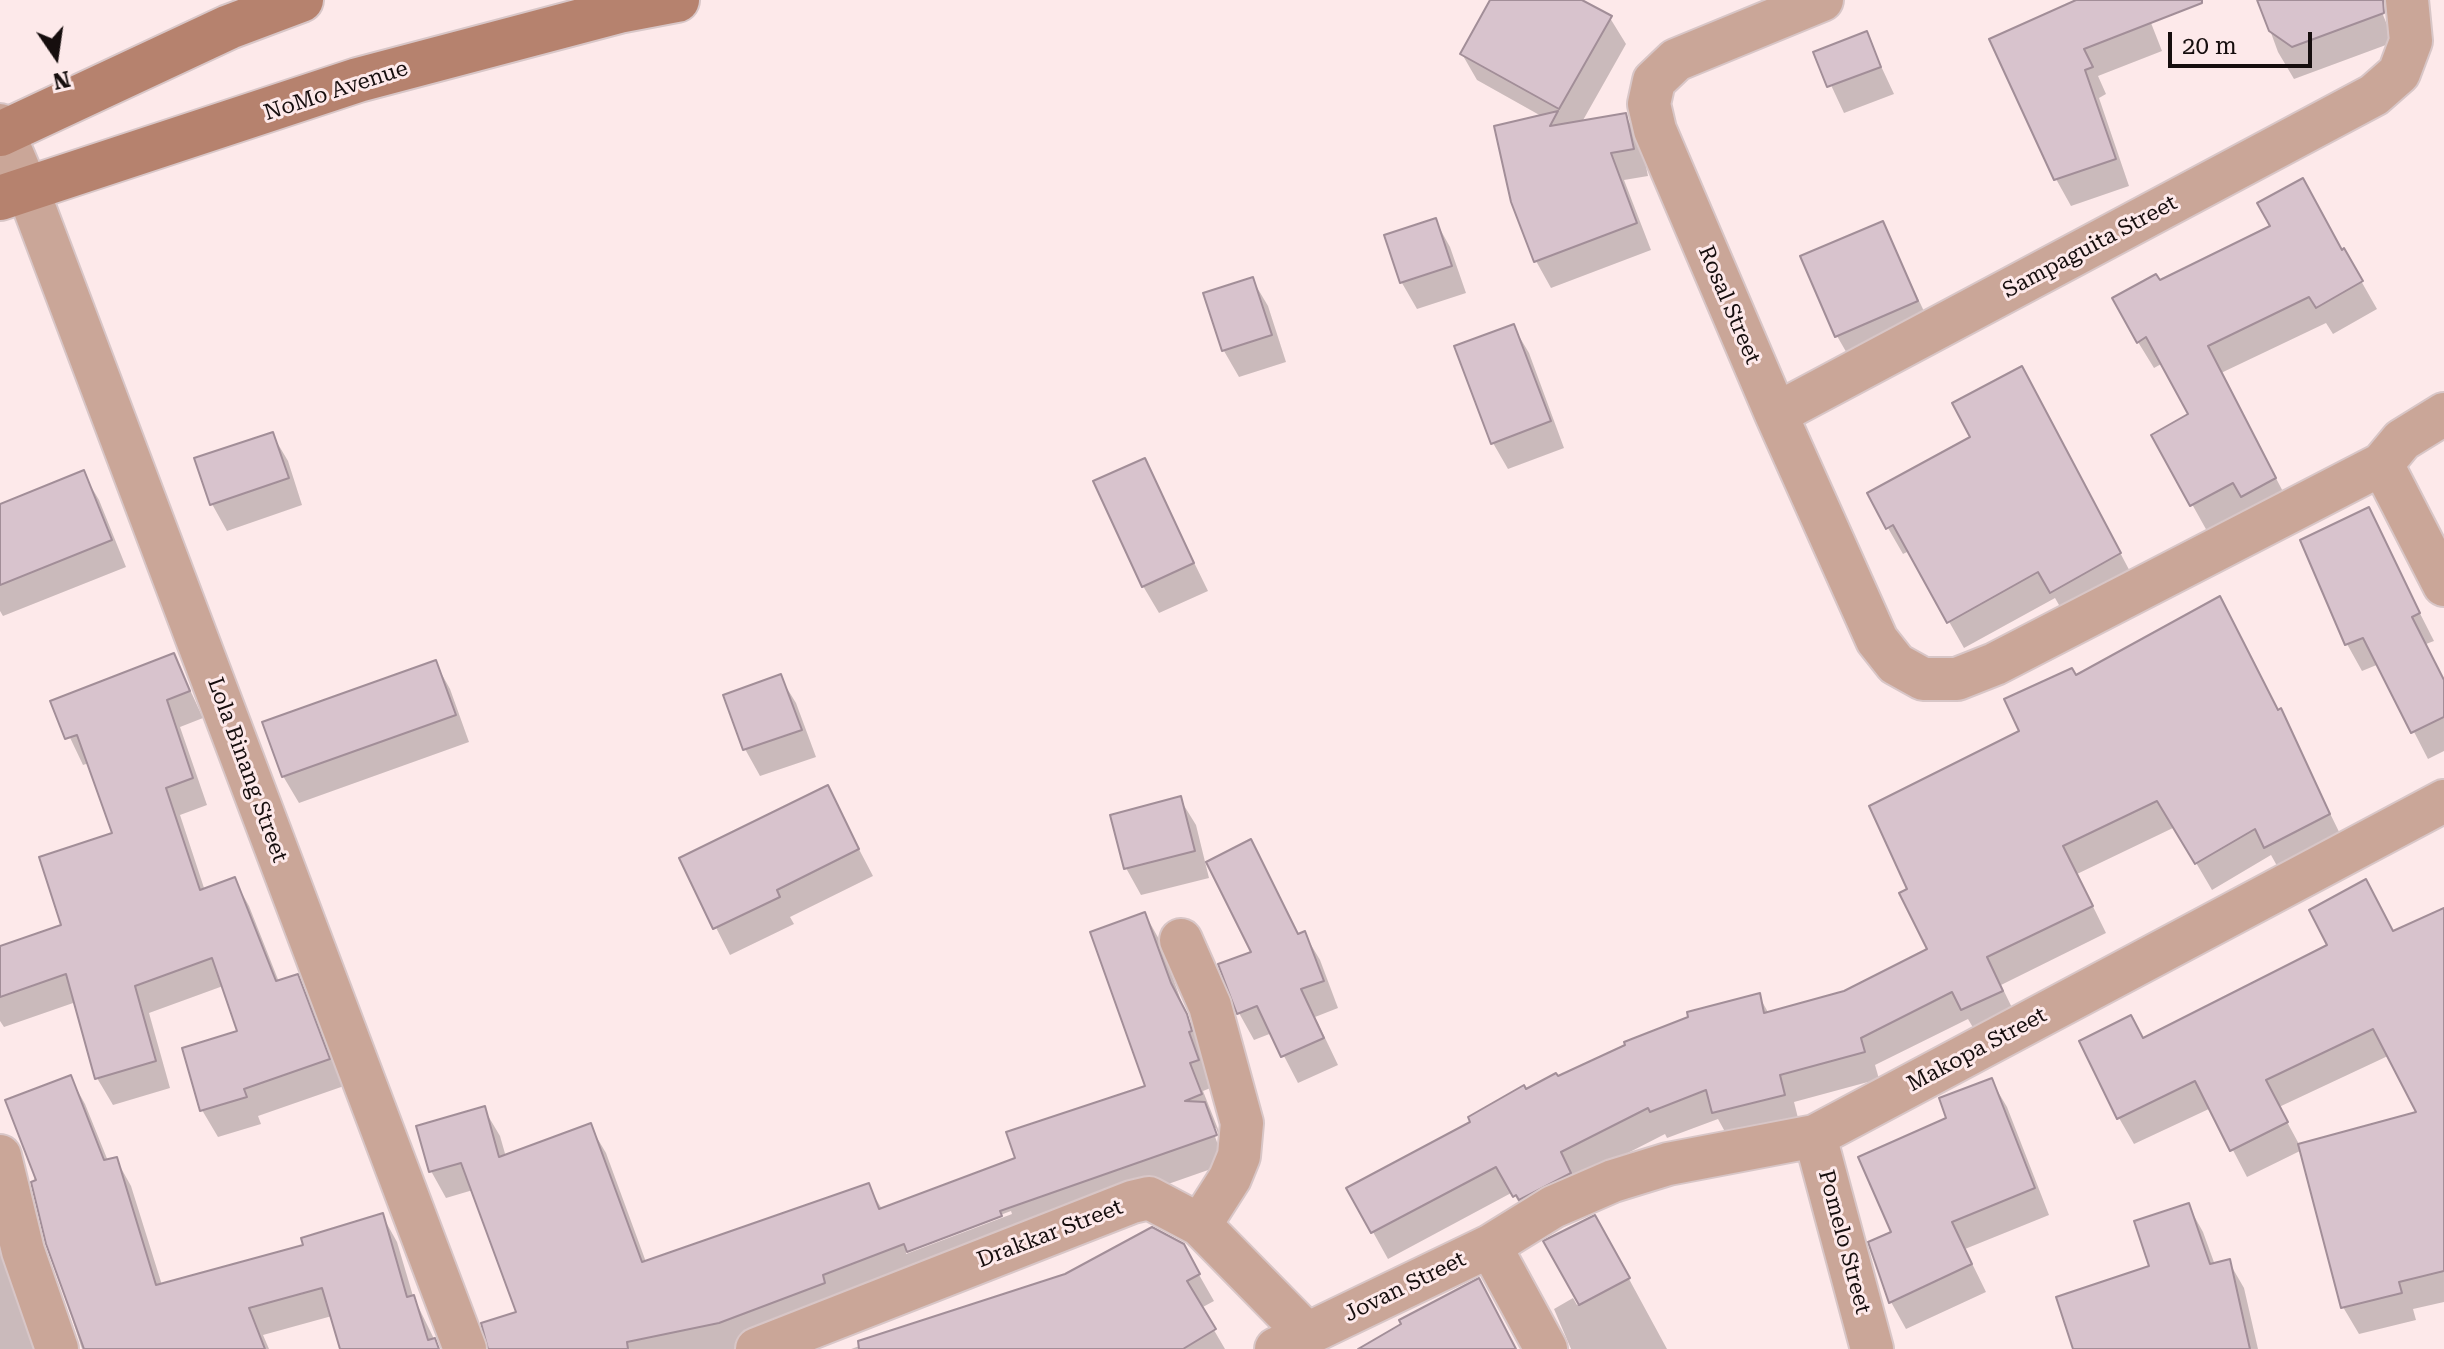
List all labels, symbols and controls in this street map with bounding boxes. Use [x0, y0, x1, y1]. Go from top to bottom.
north arrow [16, 16, 96, 96]
scale bar [2172, 16, 2316, 66]
text: 20 m [2182, 32, 2237, 60]
street label: NoMo Avenue [261, 55, 411, 127]
text: N [50, 66, 73, 94]
street label: Sampaguita Street [1998, 190, 2182, 304]
street label: Rosal Street [1692, 242, 1766, 368]
street label: Lola Binang Street [201, 674, 293, 866]
street label: Makopa Street [1903, 1002, 2051, 1098]
street label: Pomelo Street [1812, 1167, 1876, 1317]
street label: Drakkar Street [973, 1194, 1127, 1274]
street label: Jovan Street [1340, 1246, 1470, 1328]

